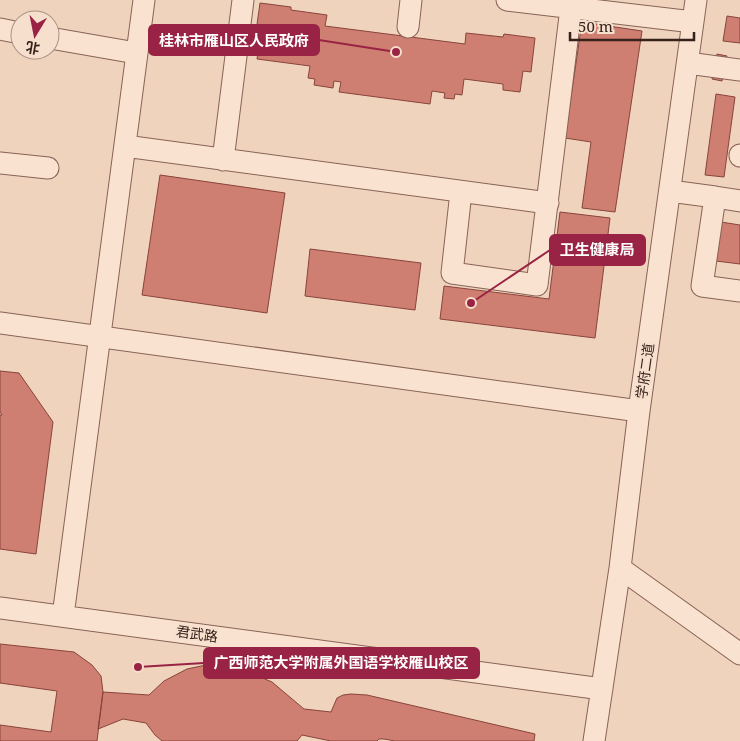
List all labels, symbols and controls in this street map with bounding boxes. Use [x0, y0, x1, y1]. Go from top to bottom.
north arrow [10, 10, 60, 60]
scale bar [570, 10, 694, 42]
text: 50 m [578, 16, 613, 36]
callout: 桂林市雁山区人民政府 [149, 25, 319, 55]
text: 桂林市雁山区人民政府 [159, 30, 309, 50]
text: 北 [24, 38, 41, 59]
callout: 卫生健康局 [550, 235, 645, 265]
text: 卫生健康局 [559, 239, 635, 259]
street label: 学府二道 [631, 342, 658, 400]
street label: 君武路 [175, 621, 219, 646]
callout: 广西师范大学附属外国语学校雁山校区 [204, 648, 479, 678]
text: 广西师范大学附属外国语学校雁山校区 [213, 652, 469, 672]

